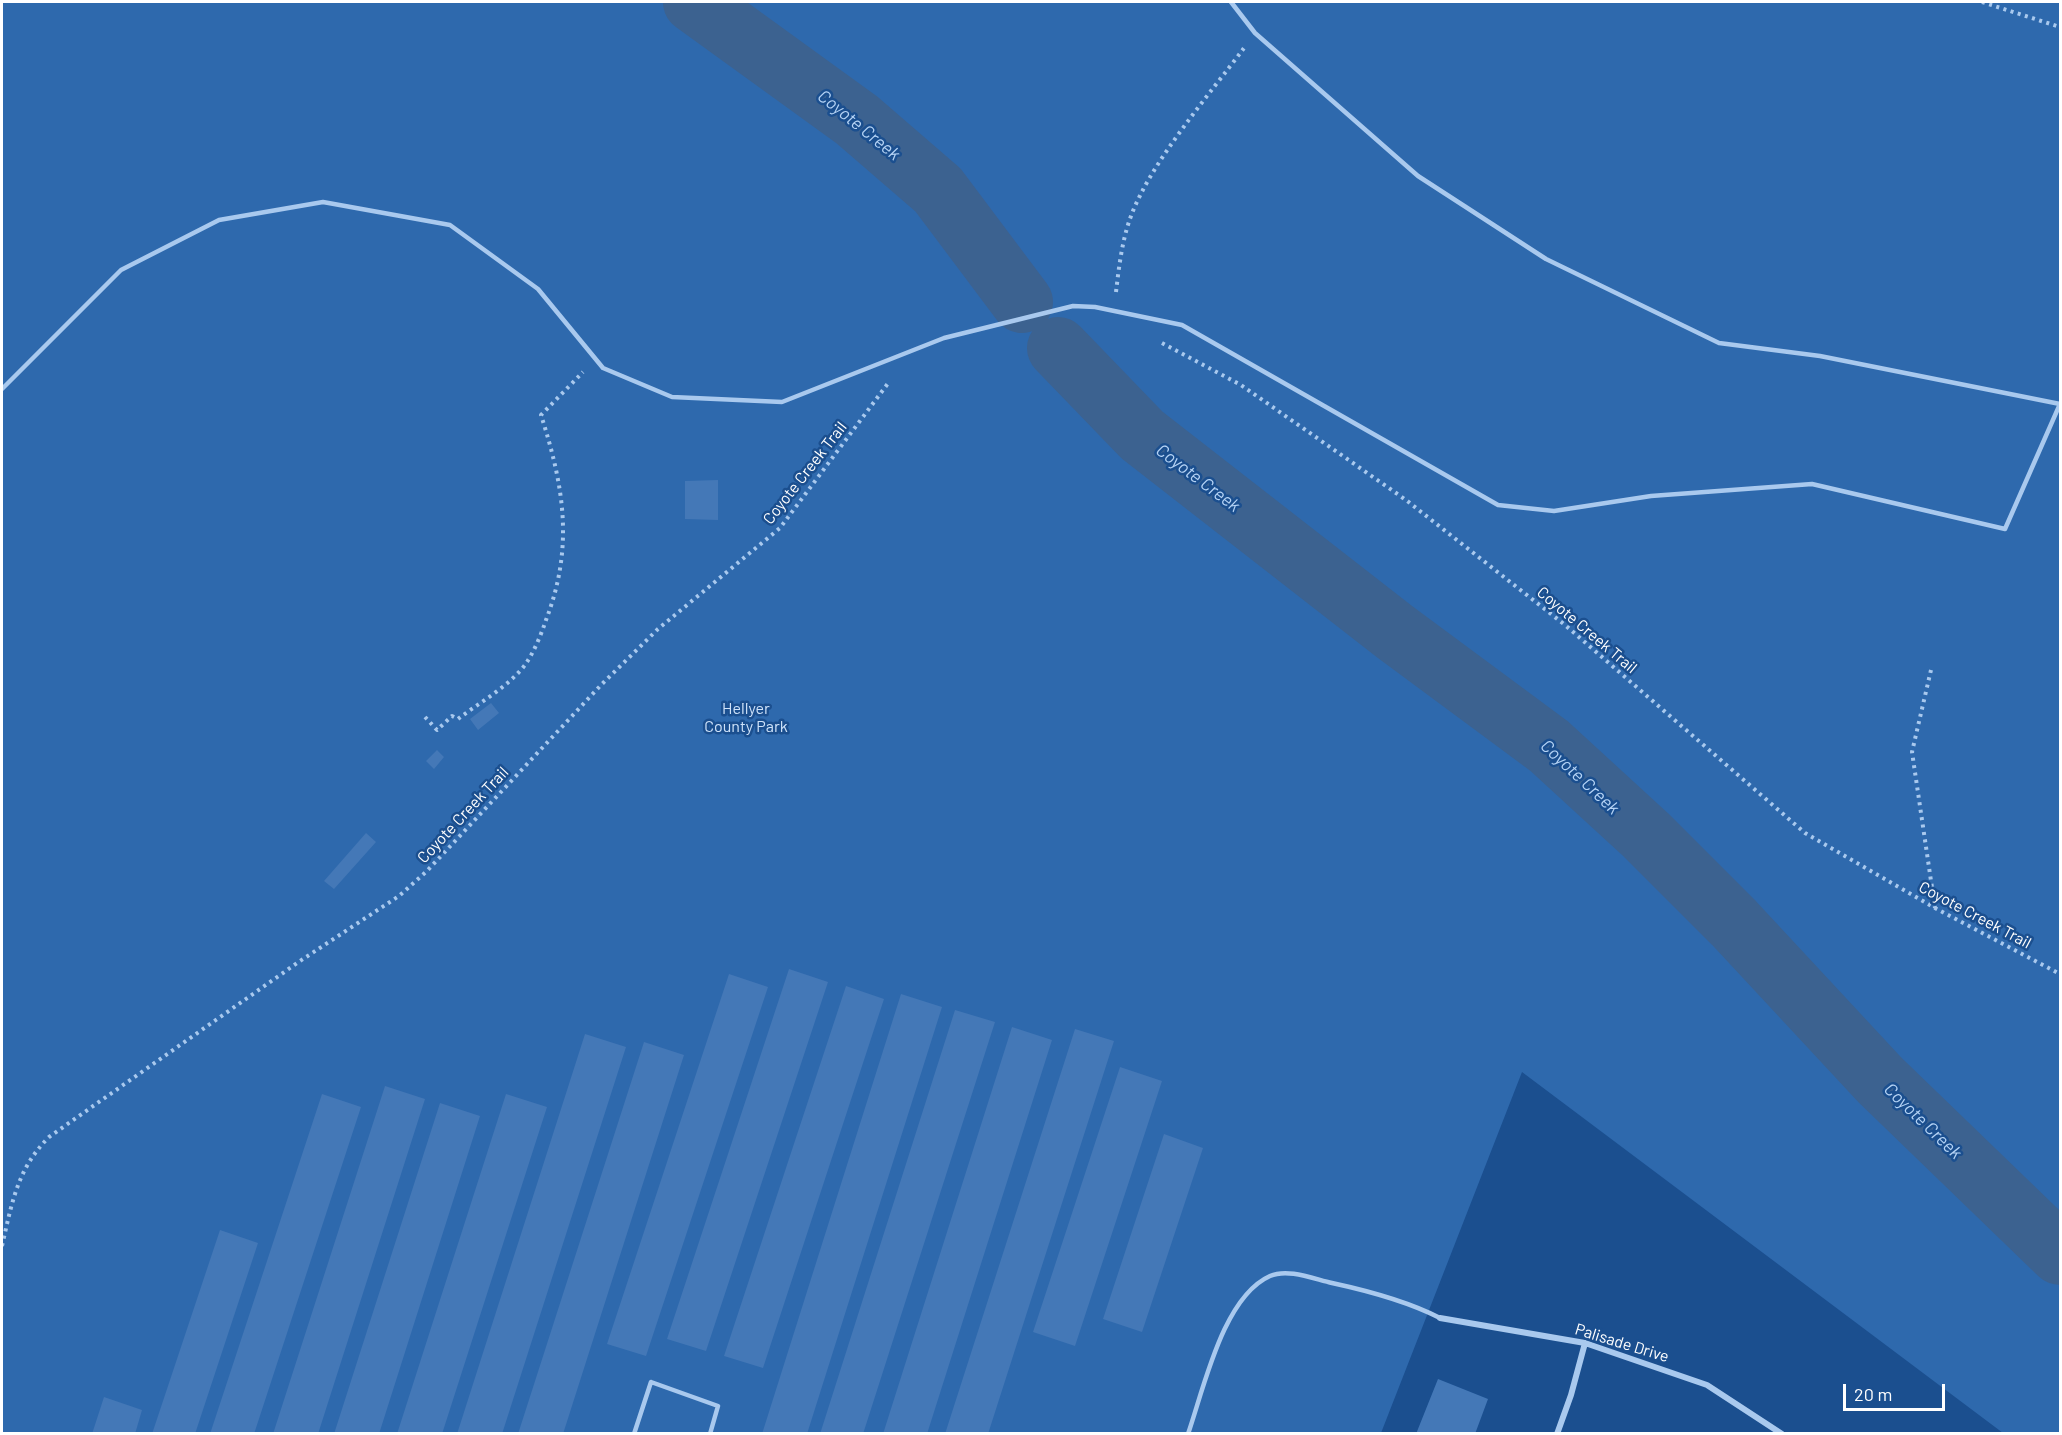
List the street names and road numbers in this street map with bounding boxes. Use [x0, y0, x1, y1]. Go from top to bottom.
street label: Coyote Creek Trail [759, 418, 851, 528]
street label: Coyote Creek Trail [1533, 583, 1641, 677]
street label: Coyote Creek Trail [413, 763, 513, 867]
street label: Coyote Creek Trail [1915, 877, 2035, 953]
street label: Palisade Drive [1573, 1320, 1671, 1366]

